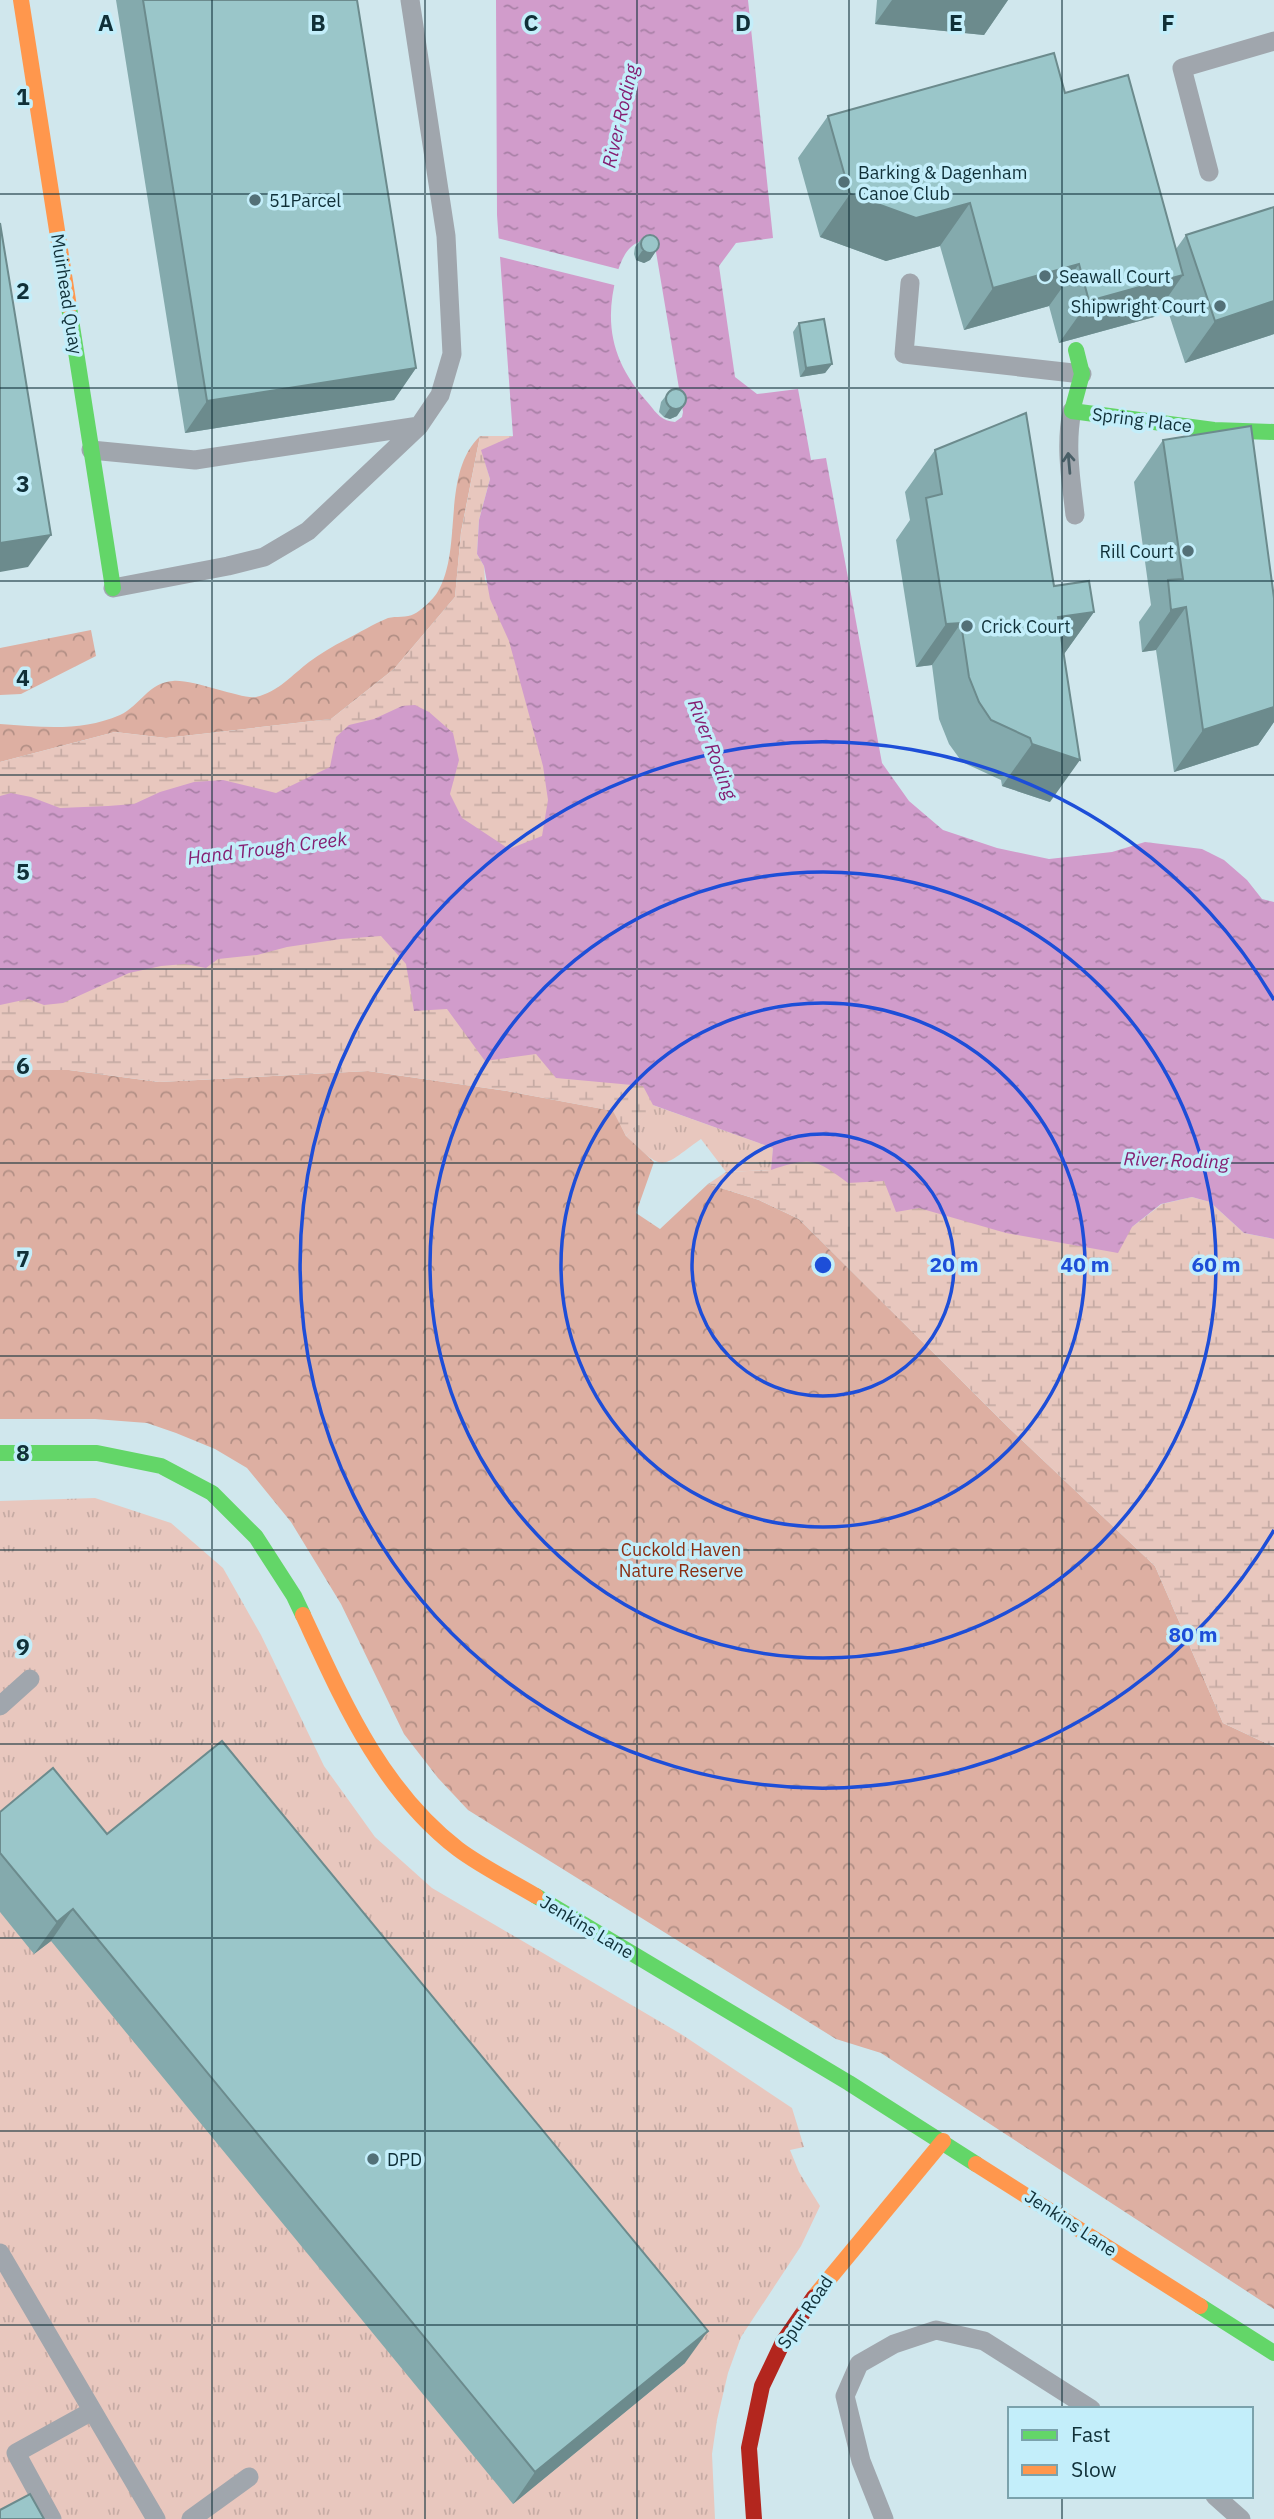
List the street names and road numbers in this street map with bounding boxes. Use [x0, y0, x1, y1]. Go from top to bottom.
street label: Muirhead Quay [46, 232, 88, 356]
street label: Spring Place [1091, 402, 1193, 438]
street label: Jenkins Lane [536, 1890, 638, 1964]
street label: Jenkins Lane [1021, 2185, 1121, 2261]
street label: Spur Road [772, 2271, 838, 2353]

